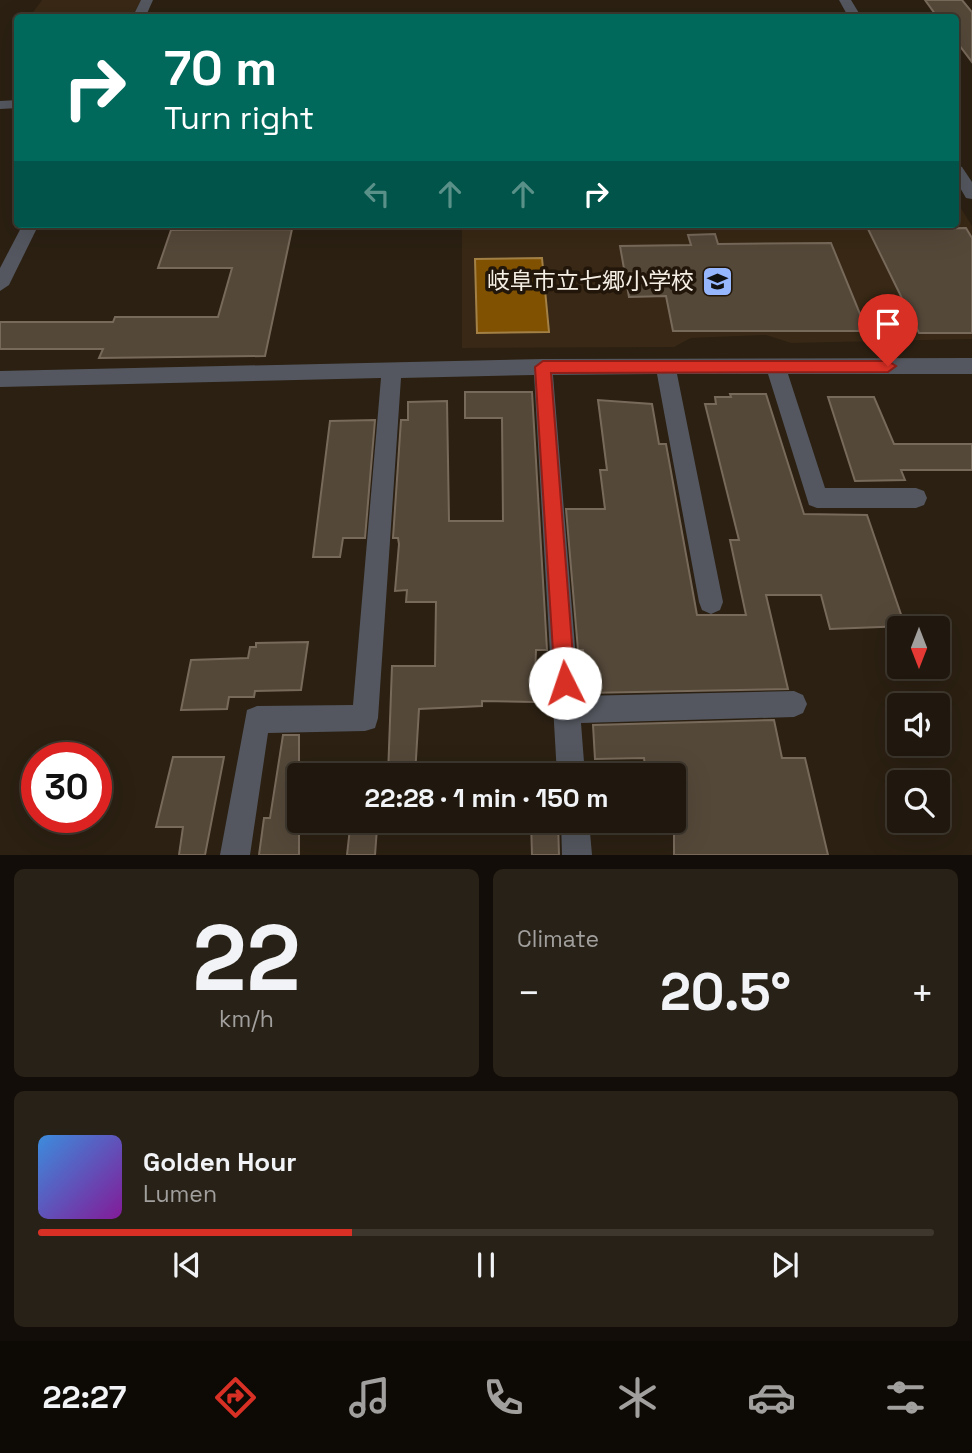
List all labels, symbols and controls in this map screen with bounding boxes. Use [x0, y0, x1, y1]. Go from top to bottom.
text: 70 m [164, 37, 277, 99]
icon: right [49, 42, 140, 133]
text: Turn right [164, 98, 314, 138]
icon: left [358, 175, 396, 213]
icon: ahead [431, 175, 469, 213]
icon: ahead [504, 175, 542, 213]
icon: right [577, 175, 615, 213]
school or university icon: 岐阜市立七郷小学校 [700, 264, 734, 298]
place label: 岐阜市立七郷小学校 [487, 266, 694, 296]
pin [858, 294, 918, 366]
icon: arrive [869, 305, 907, 343]
north arrow [887, 616, 950, 679]
map controls [887, 616, 950, 833]
position arrow [528, 646, 602, 720]
button: sound [887, 693, 950, 756]
speed limit sign: 30 [21, 742, 112, 833]
button: search [887, 770, 950, 833]
text: 22:28 · 1 min · 150 m [365, 781, 608, 815]
text: 22 [192, 900, 301, 1017]
text: Climate [517, 924, 599, 954]
text: 20.5° [660, 959, 791, 1025]
text: − [517, 969, 541, 1017]
text: + [910, 969, 934, 1017]
text: km/h [219, 1004, 274, 1034]
text: Golden Hour [143, 1145, 297, 1179]
text: Lumen [143, 1179, 217, 1209]
icon: previous [168, 1246, 206, 1284]
icon: pause [467, 1246, 505, 1284]
icon: next [766, 1246, 804, 1284]
icon: directions [211, 1373, 260, 1422]
icon: music [345, 1373, 394, 1422]
icon: phone [479, 1373, 528, 1422]
icon: climate [613, 1373, 662, 1422]
icon: car [747, 1373, 796, 1422]
icon: filters [881, 1373, 930, 1422]
text: 22:27 [42, 1377, 126, 1417]

